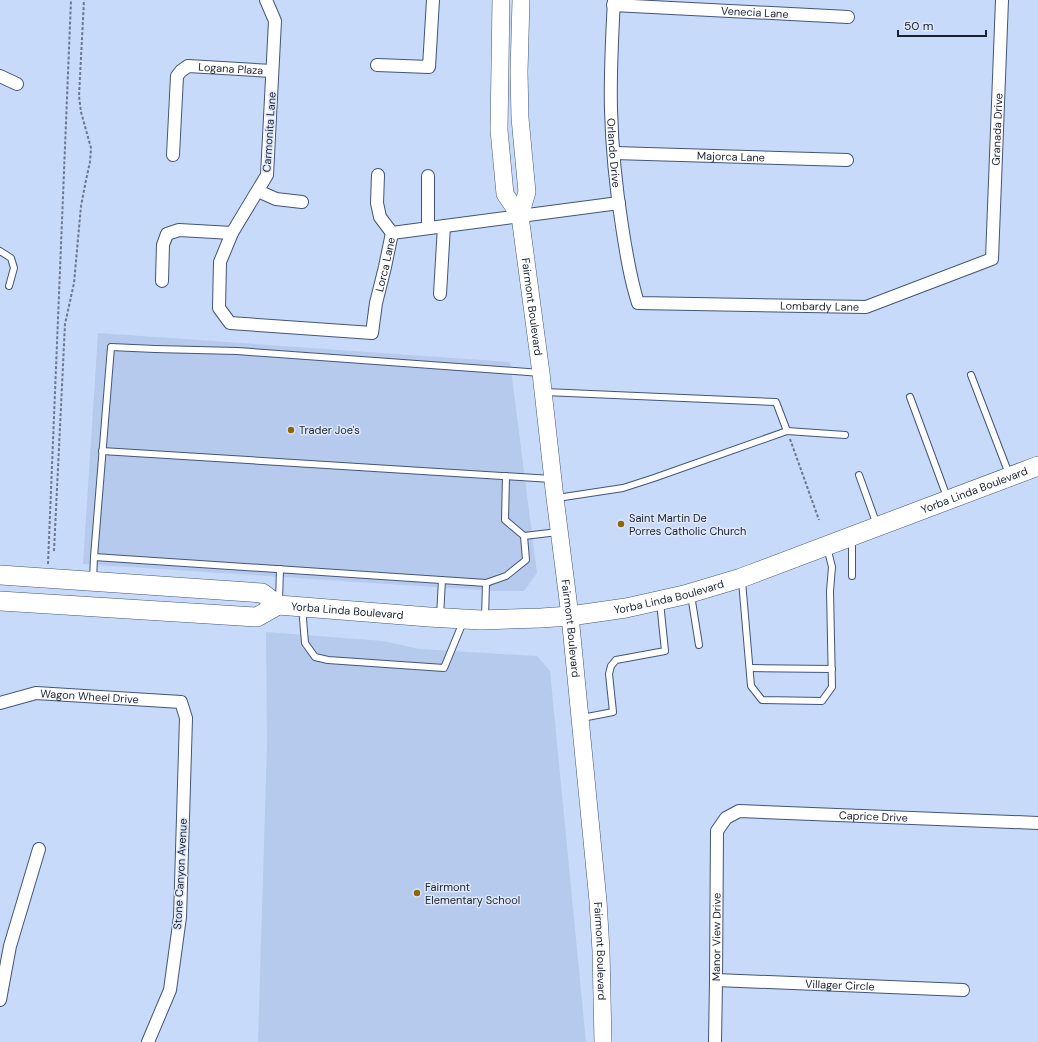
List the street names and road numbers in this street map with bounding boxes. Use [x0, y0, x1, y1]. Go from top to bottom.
street label: Venecia Lane [721, 4, 789, 21]
street label: Logana Plaza [198, 60, 264, 77]
street label: Carmonita Lane [259, 91, 279, 173]
street label: Granada Drive [989, 93, 1005, 166]
street label: Orlando Drive [604, 118, 624, 188]
street label: Majorca Lane [697, 148, 765, 165]
street label: Lorca Lane [372, 236, 398, 293]
street label: Fairmont Boulevard [519, 257, 546, 357]
street label: Lombardy Lane [780, 298, 859, 314]
street label: Yorba Linda Boulevard [919, 464, 1029, 516]
street label: Yorba Linda Boulevard [613, 577, 725, 617]
street label: Fairmont Boulevard [558, 579, 583, 678]
street label: Yorba Linda Boulevard [290, 599, 404, 622]
street label: Wagon Wheel Drive [40, 686, 139, 706]
street label: Caprice Drive [839, 808, 908, 825]
street label: Stone Canyon Avenue [170, 818, 190, 930]
street label: Manor View Drive [709, 893, 724, 981]
street label: Fairmont Boulevard [591, 902, 609, 1000]
street label: Villager Circle [805, 977, 875, 993]

